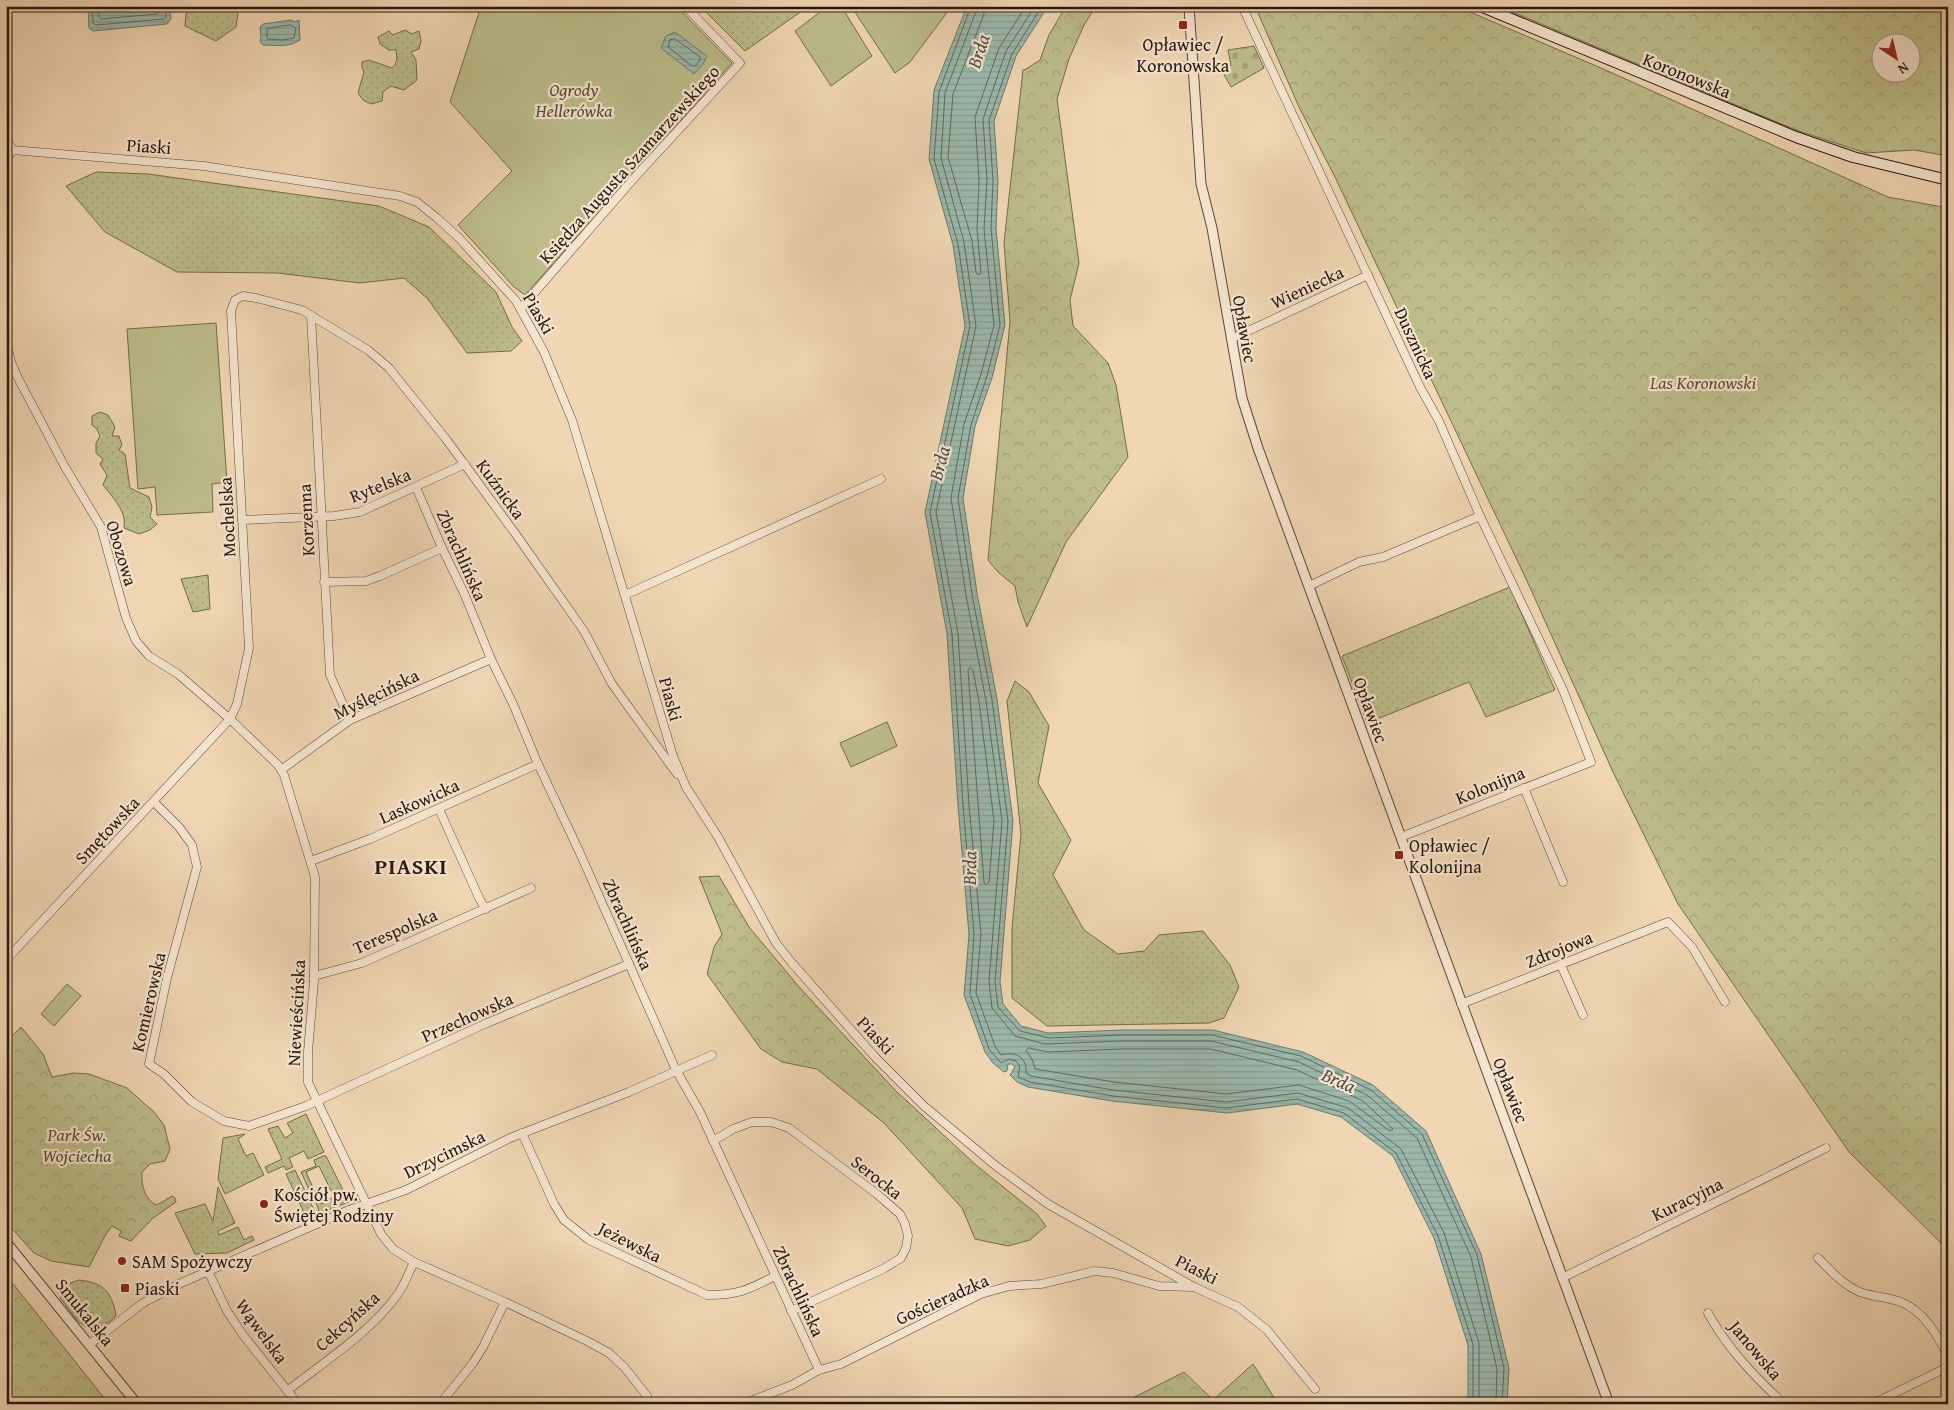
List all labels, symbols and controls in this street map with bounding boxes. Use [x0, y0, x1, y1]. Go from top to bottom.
marker: Opławiec / Koronowska [1177, 19, 1189, 31]
water label: Brda [959, 30, 997, 73]
place label: Opławiec / Koronowska [1137, 31, 1230, 79]
north arrow [1872, 32, 1922, 82]
street label: Koronowska [1639, 45, 1736, 105]
text: N [1893, 58, 1913, 80]
street label: Księdza Augusta Szamarzewskiego [532, 59, 726, 269]
park label: Ogrody Hellerówka [535, 76, 613, 124]
street label: Piaski [126, 131, 172, 161]
street label: Wieniecka [1266, 258, 1348, 316]
street label: Piaski [516, 287, 562, 339]
street label: Opławiec [1226, 293, 1264, 365]
street label: Dusznicka [1388, 303, 1445, 384]
park label: Las Koronowski [1649, 369, 1756, 396]
water label: Brda [921, 443, 957, 484]
street label: Kuźnicka [470, 453, 532, 525]
street label: Rytelska [345, 460, 415, 510]
street label: Mochelska [211, 476, 243, 558]
street label: Korzenna [291, 483, 321, 557]
street label: Zbrachlińska [430, 505, 494, 605]
street label: Obozowa [99, 517, 145, 590]
street label: Myślęcińska [329, 661, 424, 726]
street label: Opławiec [1347, 673, 1395, 747]
street label: Piaski [652, 674, 690, 724]
street label: Kolonijna [1451, 759, 1529, 811]
street label: Laskowicka [375, 771, 464, 831]
street label: Smętowska [68, 789, 146, 870]
place label: Opławiec / Kolonijna [1409, 832, 1490, 880]
marker: Opławiec / Kolonijna [1393, 849, 1405, 861]
district label: PIASKI [374, 850, 448, 882]
water label: Brda [955, 850, 983, 886]
street label: Zbrachlińska [596, 874, 660, 974]
street label: Terespolska [349, 901, 442, 961]
street label: Zdrojowa [1521, 923, 1597, 975]
street label: Komierowska [123, 949, 173, 1055]
street label: Niewieścińska [280, 959, 312, 1067]
street label: Przechowska [417, 985, 518, 1049]
street label: Piaski [851, 1009, 901, 1061]
street label: Opławiec [1486, 1053, 1536, 1127]
water label: Brda [1317, 1060, 1361, 1100]
park label: Park Św. Wojciecha [42, 1121, 112, 1169]
street label: Drzycimska [399, 1122, 490, 1185]
street label: Serocka [845, 1148, 909, 1206]
street label: Kuracyjna [1647, 1170, 1728, 1228]
place label: Kościół pw. Świętej Rodziny [274, 1181, 394, 1229]
marker: Kościół pw. Świętej Rodziny [258, 1198, 270, 1210]
street label: Jeżewska [592, 1214, 667, 1270]
street label: Zbrachlińska [766, 1241, 832, 1341]
street label: Piaski [1171, 1247, 1223, 1291]
place label: SAM Spożywczy [132, 1248, 253, 1275]
marker: SAM Spożywczy [116, 1255, 128, 1267]
street label: Gościeradzka [891, 1266, 993, 1332]
street label: Smukalska [49, 1272, 121, 1352]
place label: Piaski [135, 1275, 180, 1302]
marker: Piaski [119, 1282, 131, 1294]
street label: Cekcyńska [309, 1284, 386, 1358]
street label: Wąwelska [229, 1293, 295, 1369]
street label: Janowska [1722, 1313, 1789, 1386]

